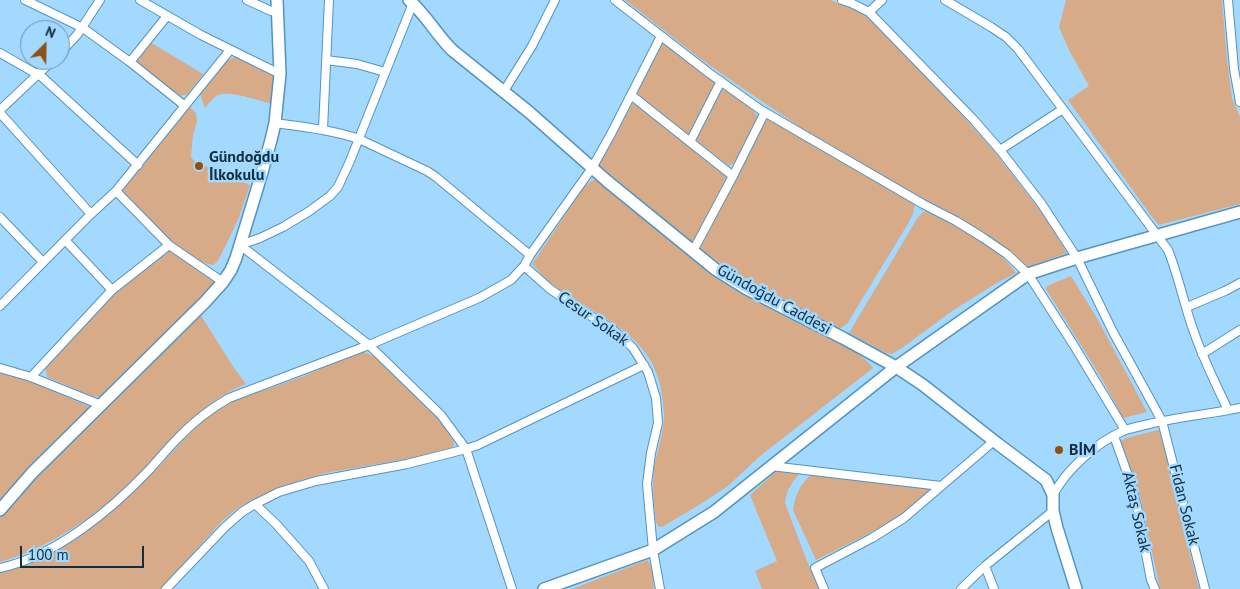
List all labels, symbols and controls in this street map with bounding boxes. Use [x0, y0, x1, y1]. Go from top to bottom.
north arrow [20, 20, 70, 70]
text: N [43, 22, 58, 42]
place label: Gündoğdu İlkokulu [209, 147, 279, 185]
marker: Gündoğdu İlkokulu [193, 160, 205, 172]
street label: Gündoğdu Caddesi [714, 261, 834, 339]
street label: Cesur Sokak [554, 288, 632, 350]
place label: BİM [1069, 440, 1096, 460]
marker: BİM [1053, 444, 1065, 456]
street label: Fidan Sokak [1165, 463, 1203, 547]
street label: Aktaş Sokak [1117, 470, 1155, 554]
scale bar [22, 536, 146, 568]
text: 100 m [28, 545, 69, 564]

